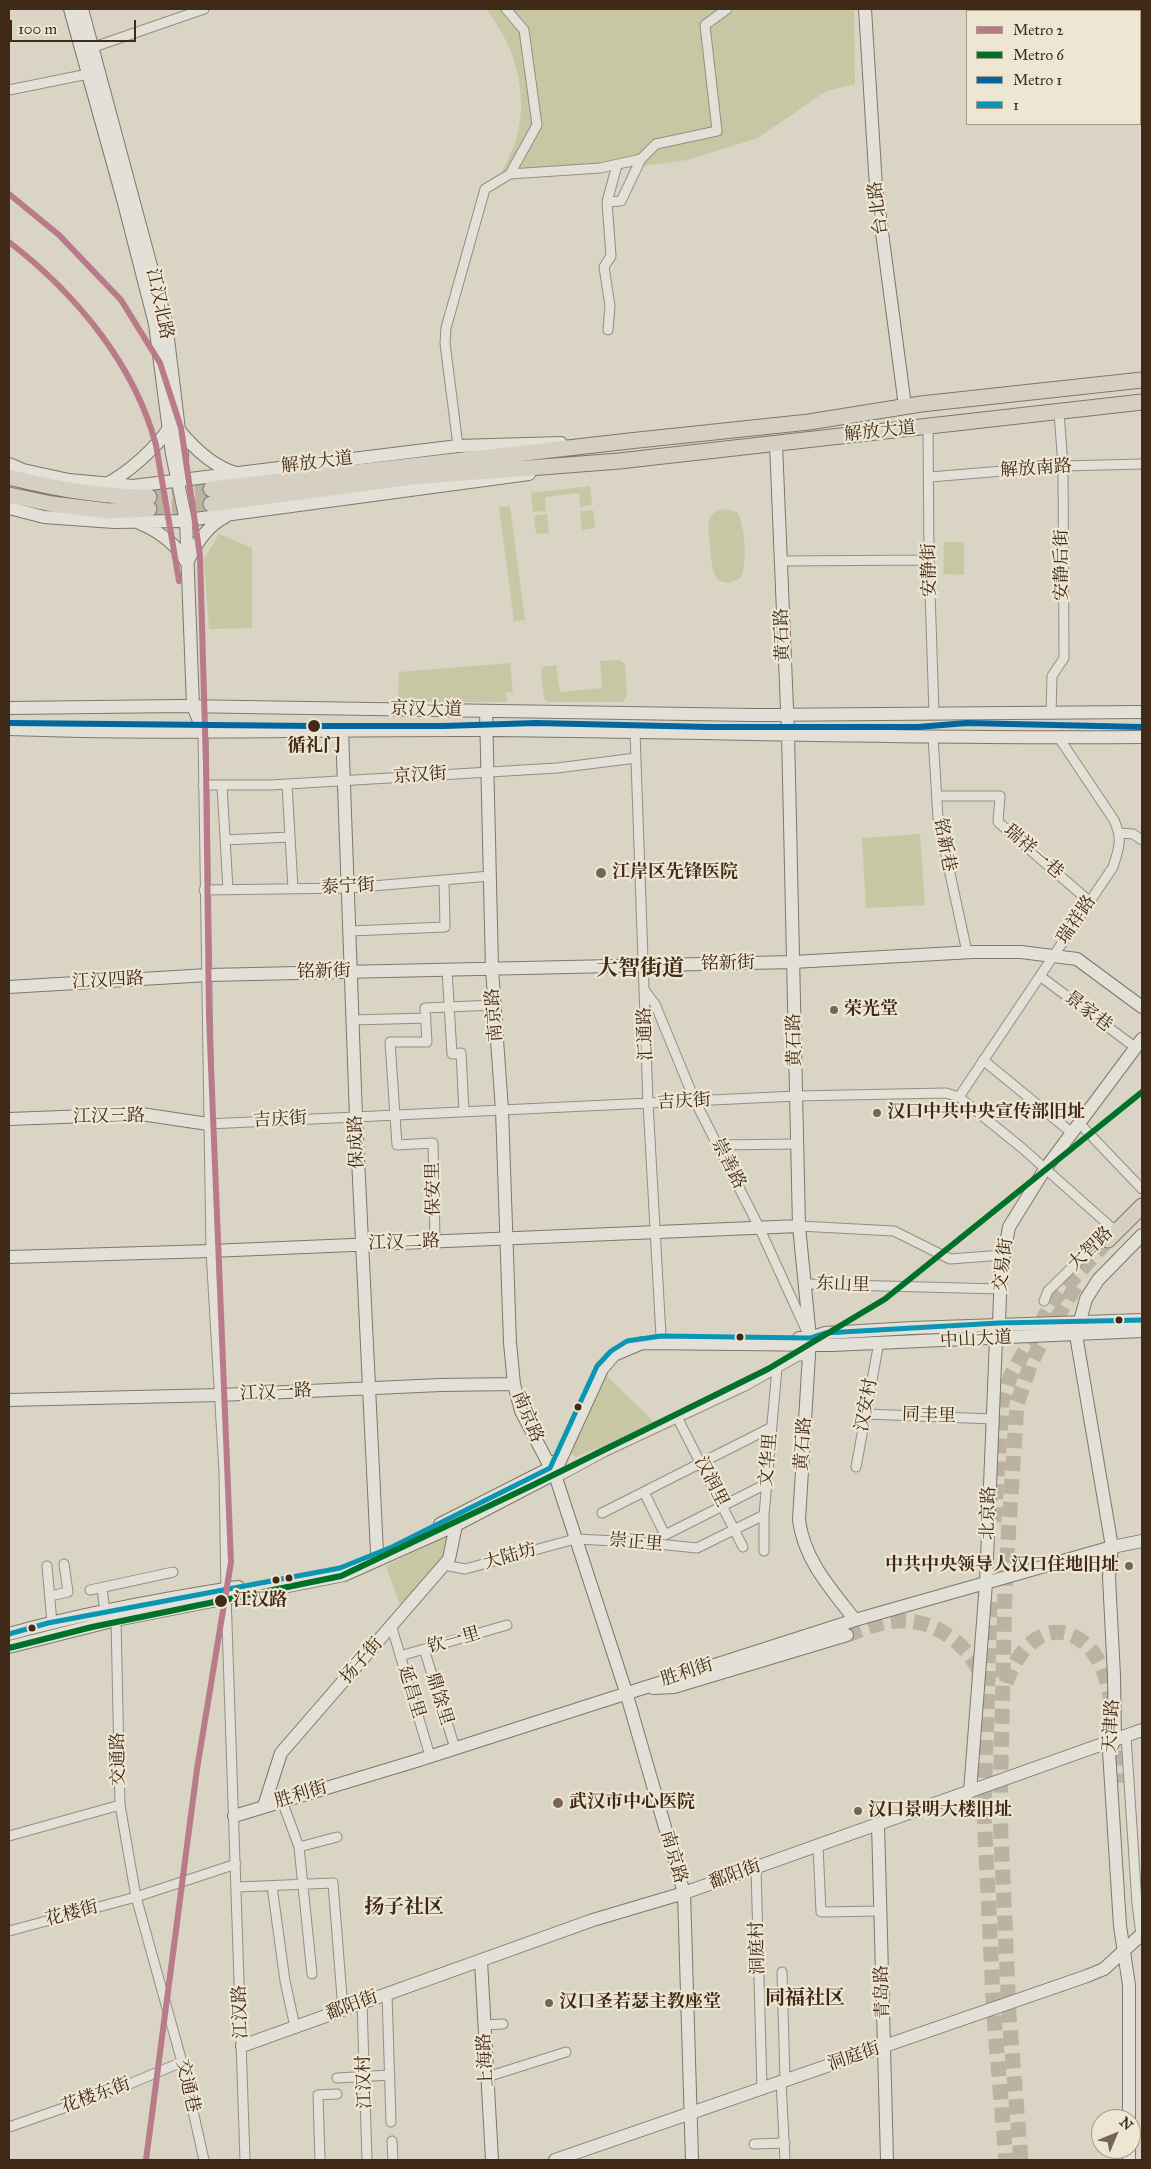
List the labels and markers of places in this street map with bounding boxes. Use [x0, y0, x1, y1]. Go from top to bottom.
marker: 循礼门 [306, 718, 322, 734]
place label: 循礼门 [287, 736, 341, 758]
place label: 江岸区先锋医院 [612, 862, 738, 884]
marker: 江岸区先锋医院 [594, 866, 608, 880]
place label: 荣光堂 [844, 999, 898, 1021]
marker: 荣光堂 [828, 1004, 840, 1016]
place label: 汉口中共中央宣传部旧址 [887, 1102, 1085, 1124]
marker: 汉口中共中央宣传部旧址 [871, 1107, 883, 1119]
unlabelled marker [1114, 1315, 1124, 1325]
unlabelled marker [735, 1332, 745, 1342]
unlabelled marker [573, 1402, 583, 1412]
place label: 中共中央领导人汉口住地旧址 [885, 1555, 1119, 1577]
marker: 中共中央领导人汉口住地旧址 [1123, 1560, 1135, 1572]
unlabelled marker [284, 1573, 294, 1583]
unlabelled marker [271, 1575, 281, 1585]
place label: 江汉路 [233, 1590, 287, 1612]
marker: 江汉路 [213, 1593, 229, 1609]
unlabelled marker [27, 1623, 37, 1633]
place label: 武汉市中心医院 [569, 1792, 695, 1814]
marker: 武汉市中心医院 [551, 1796, 565, 1810]
place label: 汉口景明大楼旧址 [868, 1800, 1012, 1822]
marker: 汉口景明大楼旧址 [852, 1805, 864, 1817]
place label: 汉口圣若瑟主教座堂 [559, 1992, 721, 2014]
marker: 汉口圣若瑟主教座堂 [543, 1997, 555, 2009]

